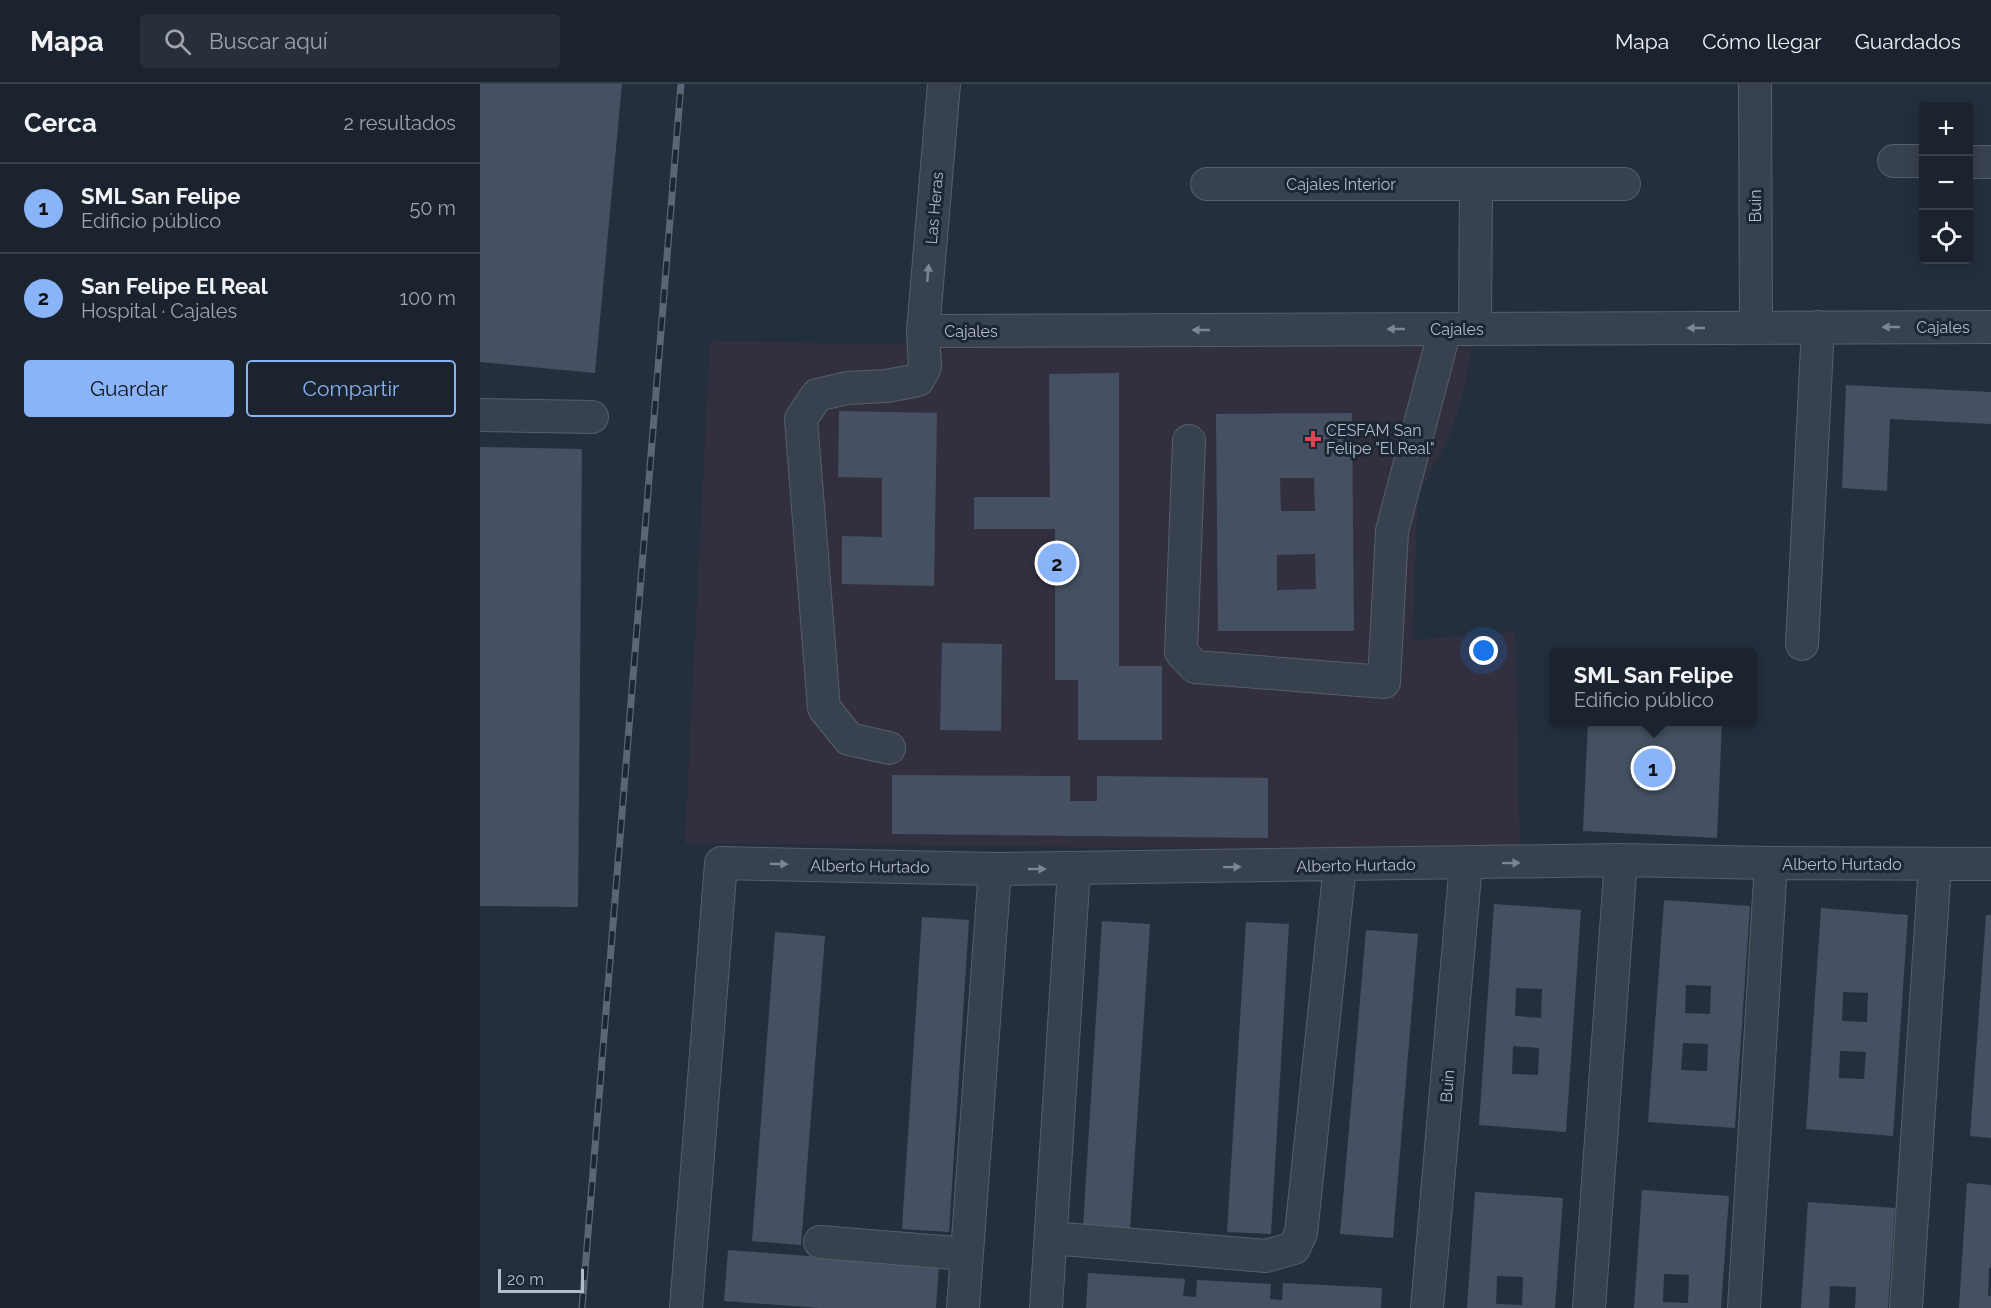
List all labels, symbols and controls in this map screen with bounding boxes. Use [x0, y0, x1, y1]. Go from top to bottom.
search box [140, 14, 560, 68]
text: Mapa [30, 25, 104, 58]
icon: search [161, 25, 194, 58]
text: Buscar aquí [209, 28, 328, 54]
text: Mapa [1615, 29, 1669, 54]
text: Cómo llegar [1702, 29, 1822, 54]
text: Guardados [1855, 29, 1961, 54]
map controls [1919, 102, 1973, 264]
button: + [1919, 102, 1973, 156]
text: Cerca [24, 108, 97, 138]
text: 2 resultados [343, 111, 456, 135]
button: − [1919, 156, 1973, 210]
street label: Las Heras [922, 171, 947, 245]
street label: Cajales Interior [1286, 175, 1396, 194]
text: SML San Felipe [81, 183, 240, 209]
street label: Buin [1746, 190, 1765, 222]
text: 1 [39, 196, 48, 220]
text: 50 m [409, 196, 456, 220]
text: Edificio público [81, 209, 221, 233]
button: locate [1919, 210, 1973, 264]
one-way arrow [923, 263, 933, 282]
text: San Felipe El Real [81, 273, 268, 299]
text: 2 [38, 286, 49, 310]
text: 100 m [399, 286, 456, 310]
text: Hospital · Cajales [81, 299, 237, 323]
street label: Cajales [1916, 318, 1970, 337]
street label: Cajales [1430, 320, 1484, 339]
street label: Cajales [944, 322, 998, 341]
one-way arrow [1881, 322, 1900, 332]
one-way arrow [1686, 323, 1705, 333]
one-way arrow [1386, 324, 1405, 334]
one-way arrow [1191, 325, 1210, 335]
button: Guardar [24, 360, 234, 417]
button: Compartir [246, 360, 456, 417]
place label: CESFAM San Felipe "El Real" [1326, 421, 1435, 458]
marker: CESFAM San Felipe "El Real" [1304, 430, 1322, 448]
pin: 2 [1038, 540, 1076, 586]
your location [1469, 636, 1498, 665]
popup [1550, 648, 1757, 726]
text: SML San Felipe [1574, 662, 1733, 688]
text: Edificio público [1574, 688, 1714, 712]
pin: 1 [1634, 746, 1672, 790]
street label: Alberto Hurtado [1296, 855, 1416, 876]
street label: Alberto Hurtado [1782, 855, 1902, 874]
street label: Alberto Hurtado [810, 856, 930, 877]
one-way arrow [1501, 858, 1520, 867]
one-way arrow [770, 859, 789, 869]
one-way arrow [1222, 862, 1241, 872]
one-way arrow [1027, 864, 1046, 874]
street label: Buin [1437, 1069, 1458, 1103]
scale bar [498, 1266, 584, 1294]
text: 20 m [507, 1270, 544, 1289]

